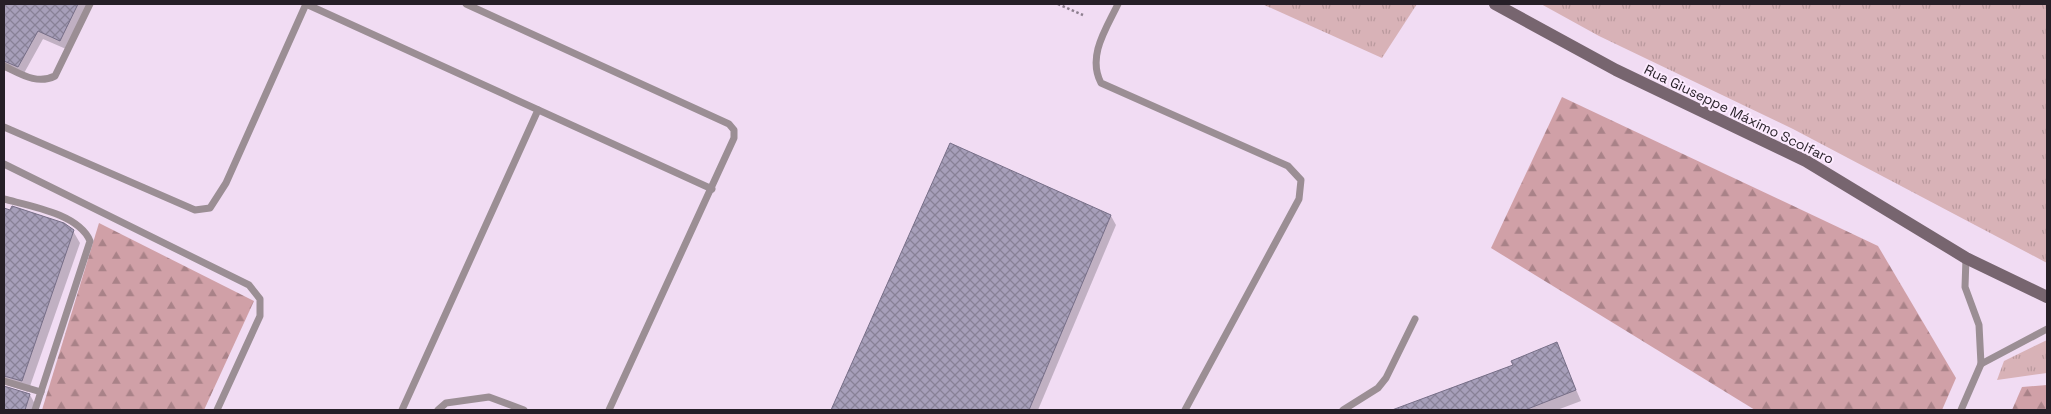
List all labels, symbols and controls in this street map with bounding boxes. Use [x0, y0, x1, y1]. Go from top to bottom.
street label: Rua Giuseppe Máximo Scolfaro [1641, 60, 1837, 168]

